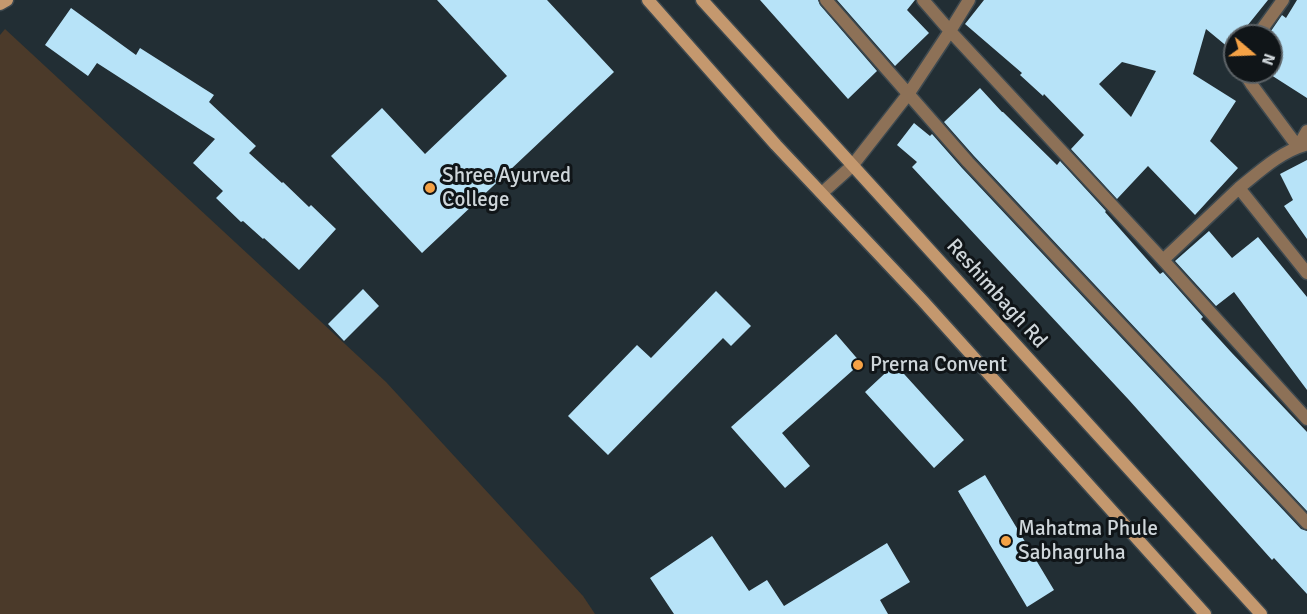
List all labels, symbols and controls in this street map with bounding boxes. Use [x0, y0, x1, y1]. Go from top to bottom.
north arrow [1223, 24, 1283, 84]
text: N [1257, 51, 1279, 68]
place label: Shree Ayurved College [442, 163, 571, 213]
marker: Shree Ayurved College [423, 181, 437, 195]
street label: Reshimbagh Rd [940, 234, 1052, 354]
place label: Prerna Convent [870, 352, 1007, 378]
marker: Prerna Convent [851, 358, 865, 372]
place label: Mahatma Phule Sabhagruha [1018, 516, 1158, 566]
marker: Mahatma Phule Sabhagruha [999, 534, 1013, 548]

